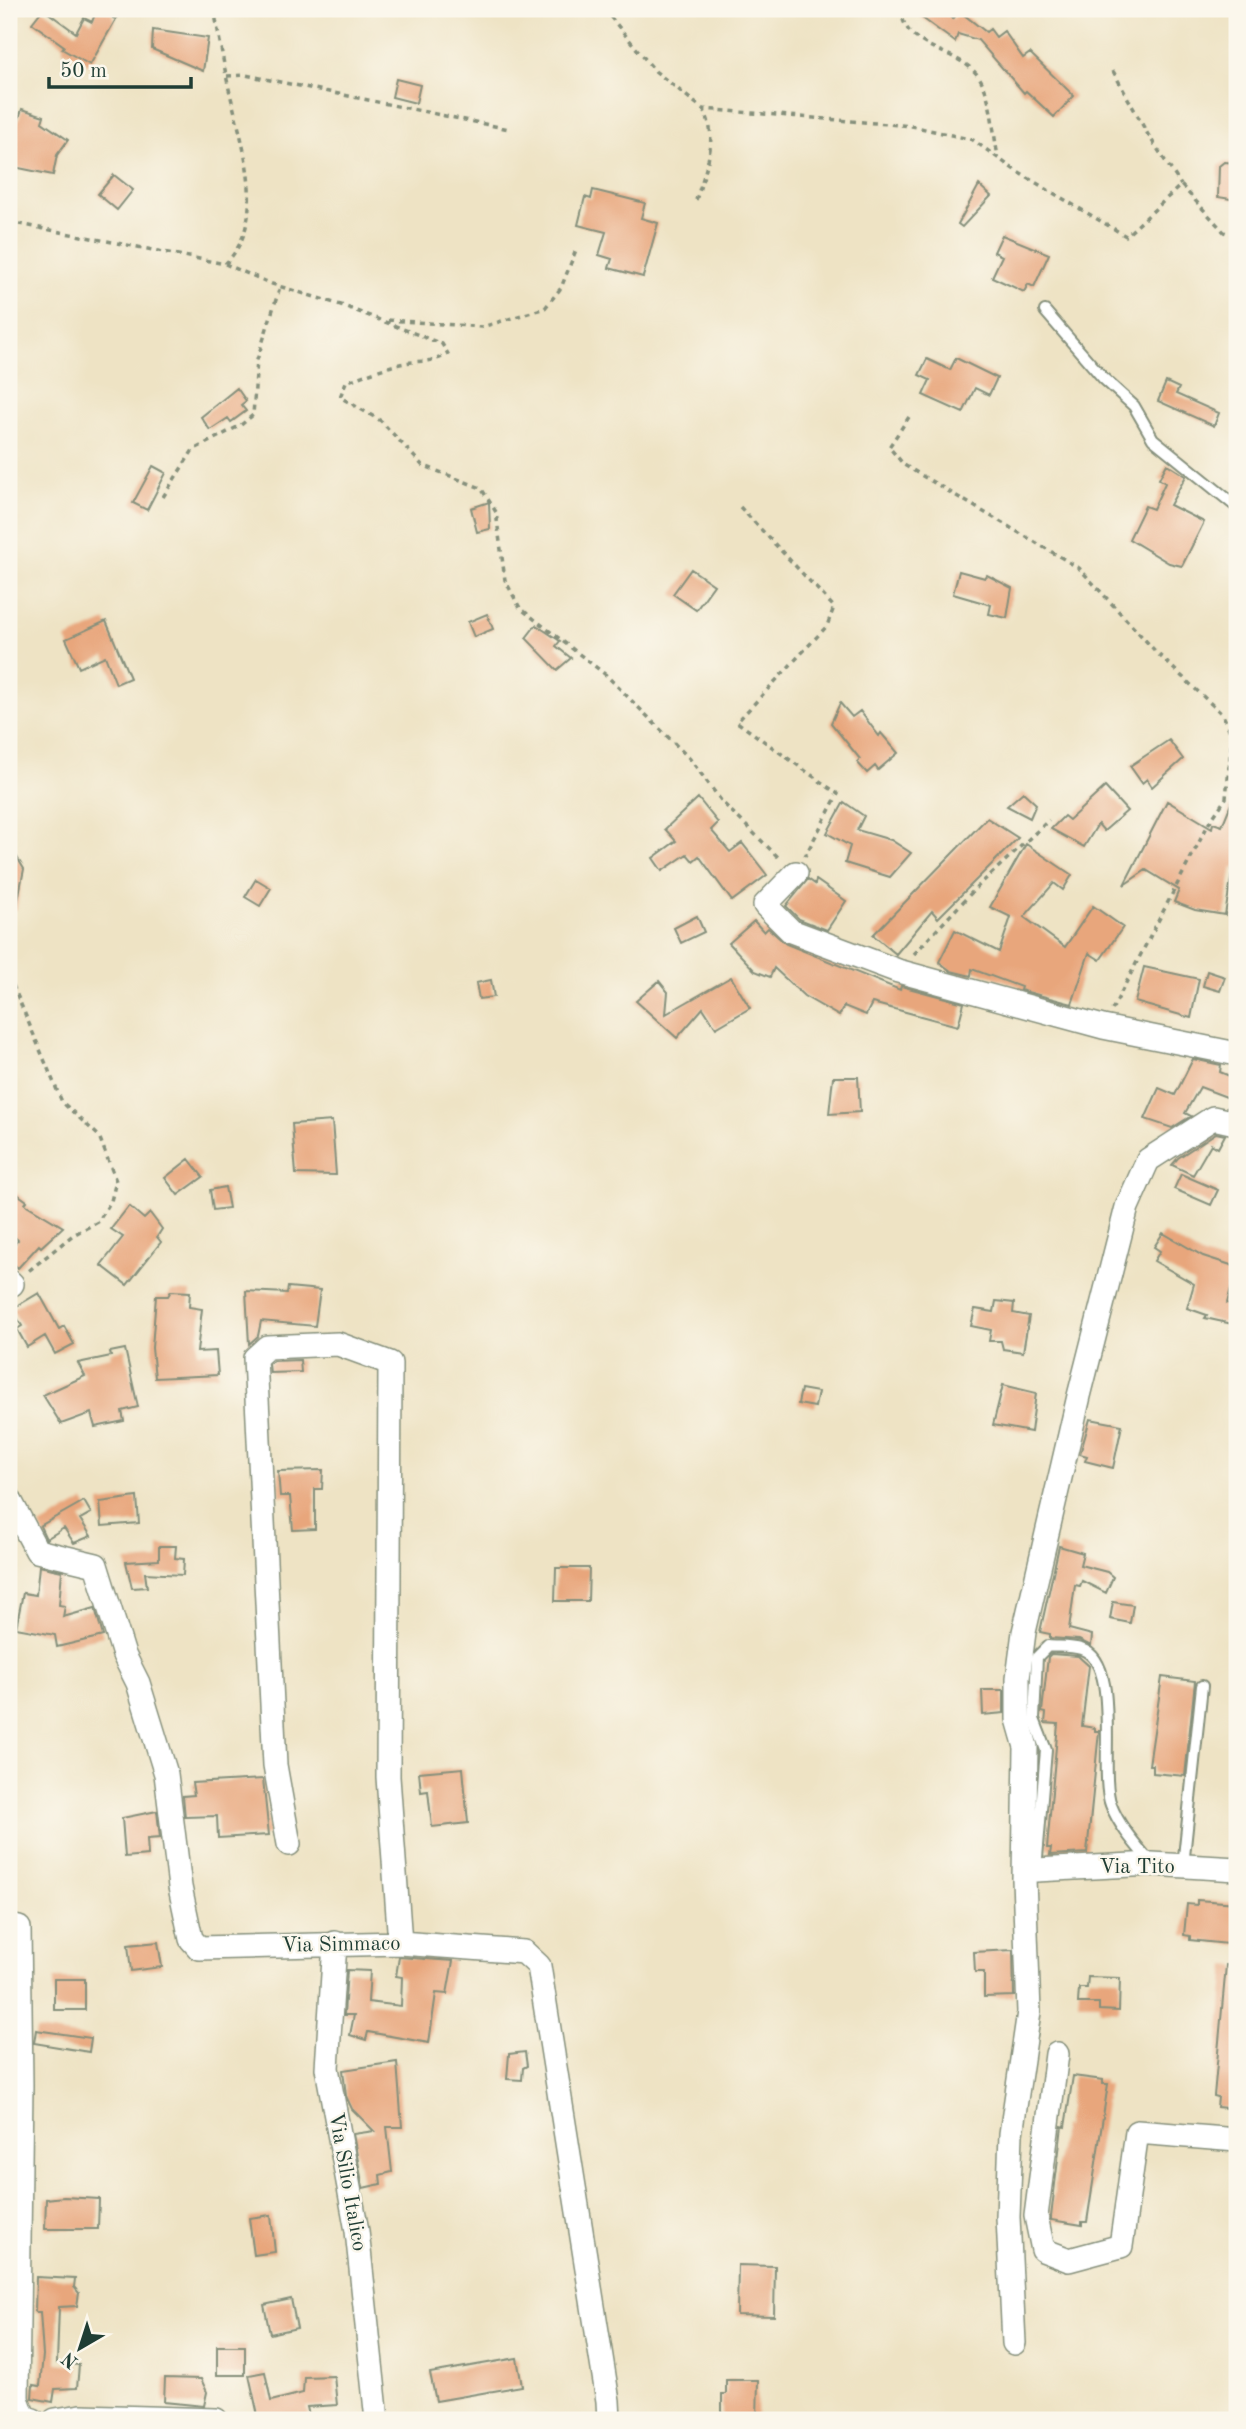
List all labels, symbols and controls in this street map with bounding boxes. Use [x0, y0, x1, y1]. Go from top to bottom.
scale bar [49, 46, 191, 90]
text: 50 m [60, 61, 107, 82]
street label: Via Tito [1099, 1857, 1175, 1878]
street label: Via Simmaco [281, 1933, 401, 1957]
street label: Via Silio Italico [324, 2111, 370, 2253]
north arrow [46, 2314, 116, 2384]
text: N [59, 2347, 82, 2371]

